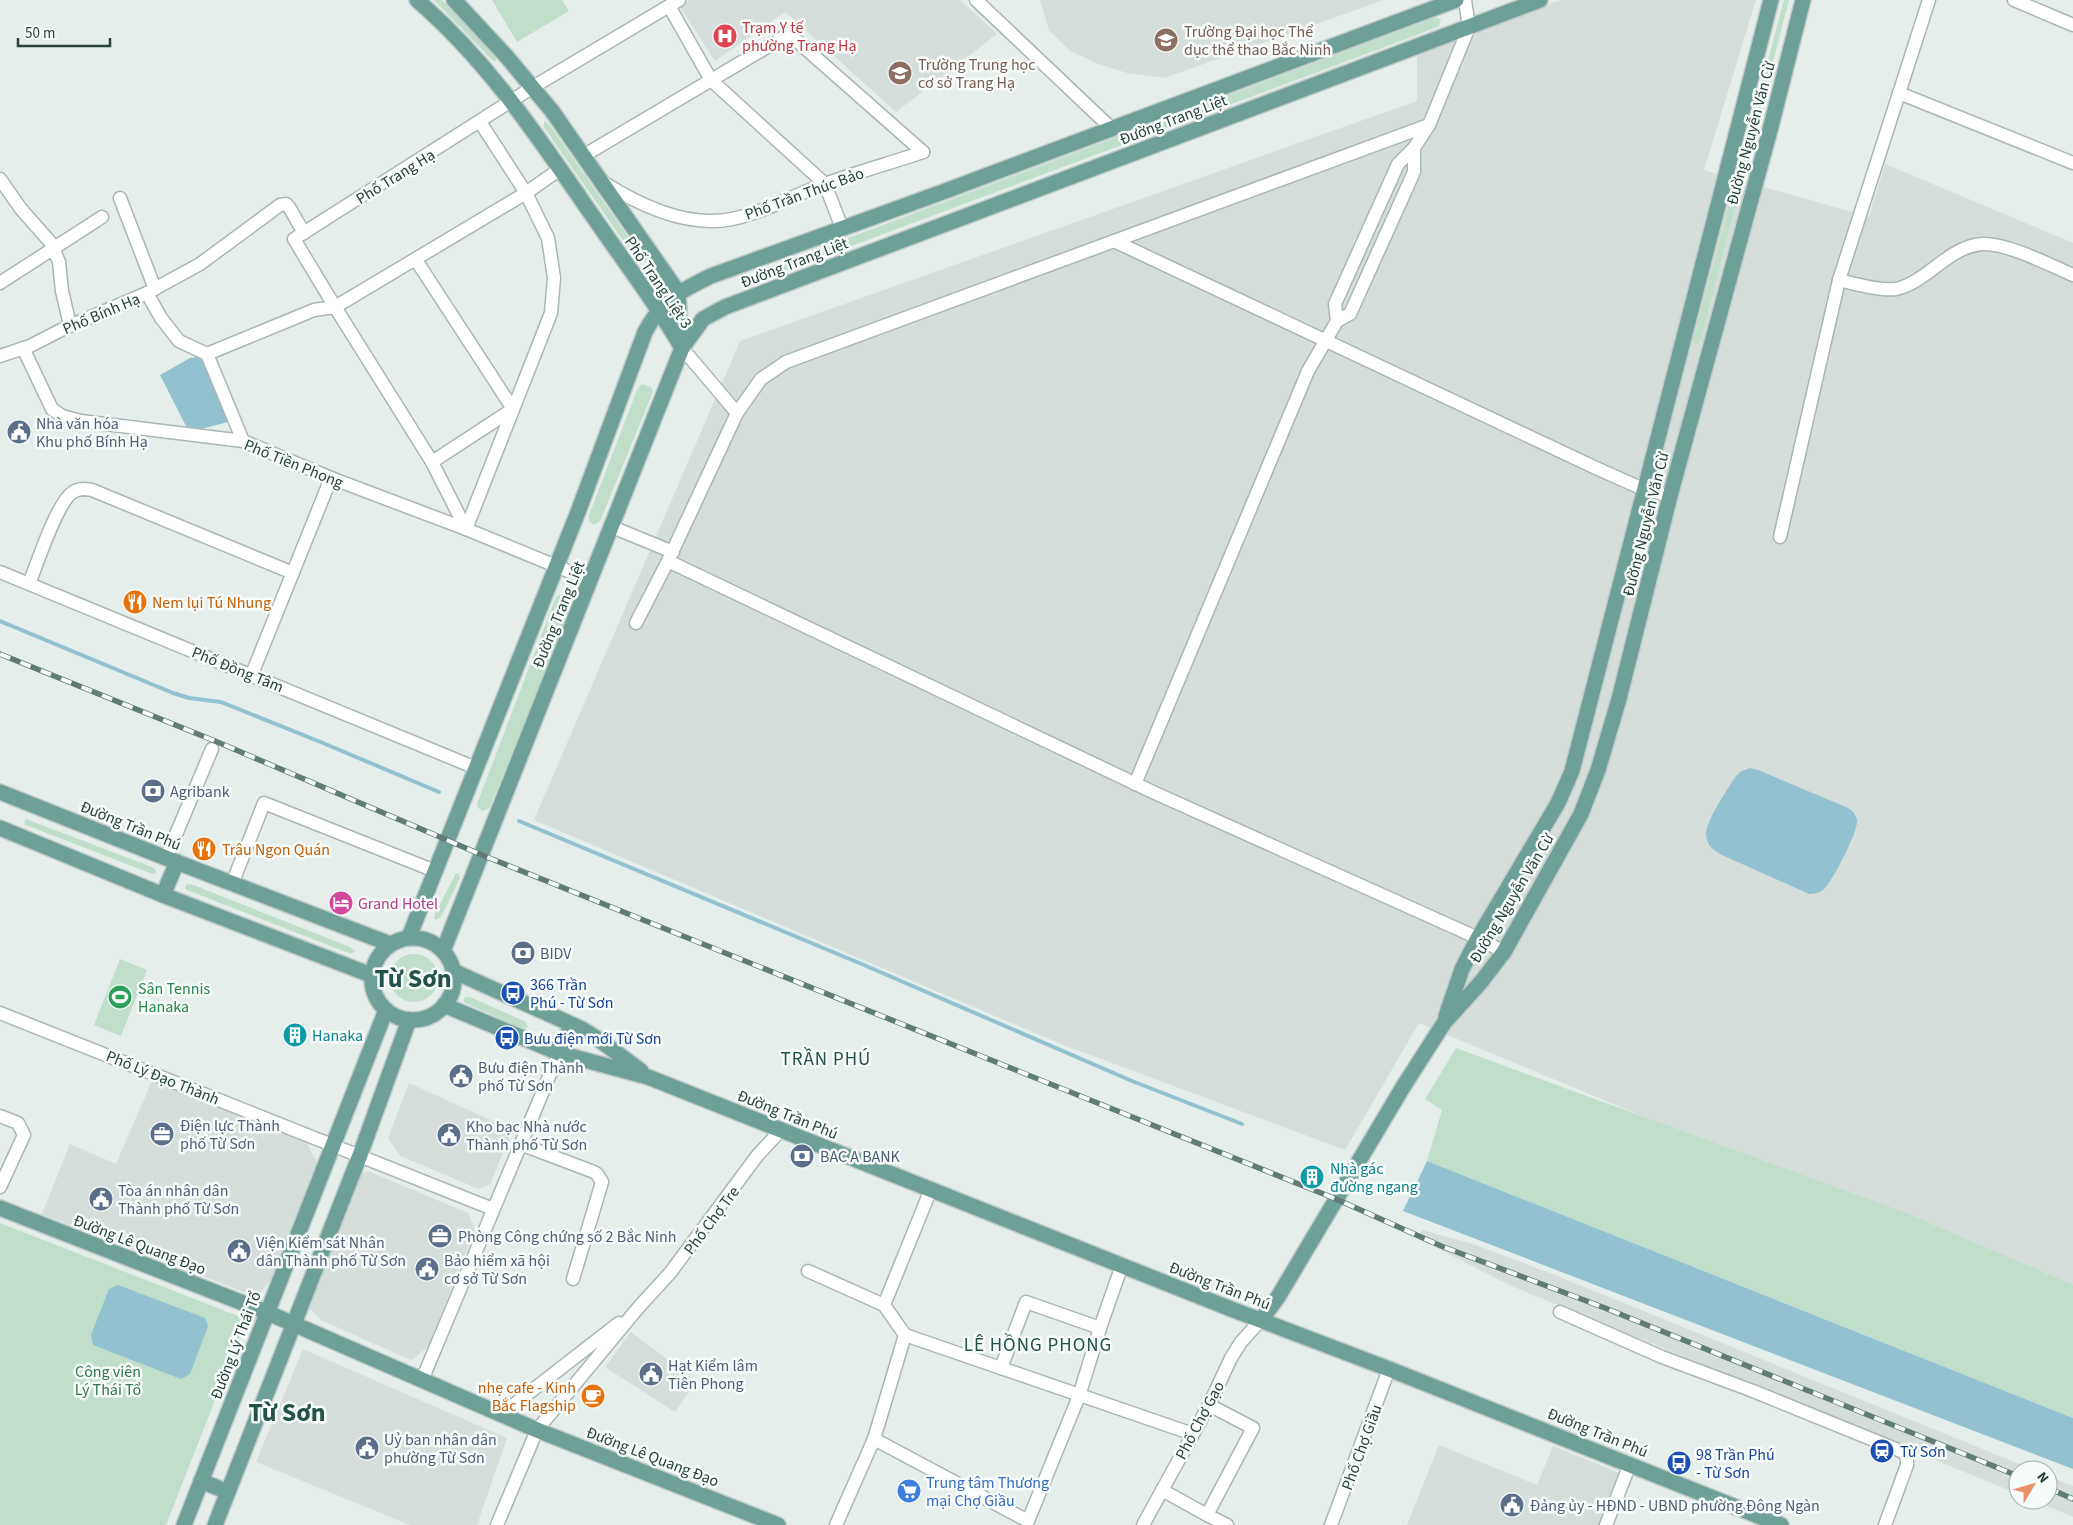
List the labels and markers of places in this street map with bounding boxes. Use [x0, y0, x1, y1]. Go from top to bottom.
place label: Trạm Y tế phường Trang Hạ [742, 17, 857, 57]
place label: Trường Đại học Thể dục thể thao Bắc Ninh [1184, 21, 1331, 61]
hospital icon: Trạm Y tế phường Trang Hạ [712, 23, 738, 49]
school or university icon: Trường Đại học Thể dục thể thao Bắc Ninh [1153, 27, 1179, 53]
place label: Trường Trung học cơ sở Trang Hạ [918, 54, 1036, 94]
school or university icon: Trường Trung học cơ sở Trang Hạ [887, 60, 913, 86]
place label: Nhà văn hóa Khu phố Bính Hạ [36, 413, 148, 453]
public building icon: Nhà văn hóa Khu phố Bính Hạ [6, 419, 32, 445]
restaurant icon: Nem lụi Tú Nhung [122, 589, 148, 615]
place label: Nem lụi Tú Nhung [152, 592, 271, 614]
bank icon: Agribank [140, 778, 166, 804]
place label: Agribank [170, 781, 230, 803]
restaurant icon: Trâu Ngon Quán [191, 836, 217, 862]
place label: Trâu Ngon Quán [222, 839, 330, 861]
hotel icon: Grand Hotel [328, 890, 354, 916]
place label: Grand Hotel [358, 893, 438, 915]
bank icon: BIDV [510, 940, 536, 966]
place label: BIDV [540, 943, 572, 965]
place label: 366 Trần Phú - Từ Sơn [530, 974, 614, 1014]
place label: Sân Tennis Hanaka [138, 978, 210, 1018]
bus stop icon: 366 Trần Phú - Từ Sơn [500, 980, 526, 1006]
sports icon: Sân Tennis Hanaka [107, 984, 133, 1010]
building icon: Hanaka [282, 1022, 308, 1048]
place label: Hanaka [312, 1025, 363, 1047]
bus stop icon: Bưu điện mới Từ Sơn [494, 1025, 520, 1051]
place label: Bưu điện mới Từ Sơn [524, 1028, 662, 1050]
place label: Bưu điện Thành phố Từ Sơn [478, 1057, 584, 1097]
public building icon: Bưu điện Thành phố Từ Sơn [448, 1063, 474, 1089]
place label: Điện lực Thành phố Từ Sơn [180, 1115, 280, 1155]
place label: Kho bạc Nhà nước Thành phố Từ Sơn [466, 1116, 587, 1156]
office icon: Điện lực Thành phố Từ Sơn [149, 1121, 175, 1147]
public building icon: Kho bạc Nhà nước Thành phố Từ Sơn [436, 1122, 462, 1148]
bank icon: BAC A BANK [789, 1143, 815, 1169]
place label: BAC A BANK [820, 1146, 901, 1168]
place label: Nhà gác đường ngang [1330, 1158, 1418, 1198]
building icon: Nhà gác đường ngang [1299, 1164, 1325, 1190]
place label: Tòa án nhân dân Thành phố Từ Sơn [118, 1180, 239, 1220]
public building icon: Tòa án nhân dân Thành phố Từ Sơn [88, 1186, 114, 1212]
office icon: Phòng Công chứng số 2 Bắc Ninh [427, 1223, 453, 1249]
place label: Phòng Công chứng số 2 Bắc Ninh [458, 1226, 676, 1248]
place label: Viện Kiểm sát Nhân dân Thành phố Từ Sơn [256, 1232, 406, 1272]
public building icon: Viện Kiểm sát Nhân dân Thành phố Từ Sơn [226, 1238, 252, 1264]
place label: Bảo hiểm xã hội cơ sở Từ Sơn [444, 1250, 550, 1290]
public building icon: Bảo hiểm xã hội cơ sở Từ Sơn [414, 1256, 440, 1282]
place label: Hạt Kiểm lâm Tiên Phong [668, 1355, 758, 1395]
public building icon: Hạt Kiểm lâm Tiên Phong [638, 1361, 664, 1387]
place label: nhẹ cafe - Kinh Bắc Flagship [478, 1377, 576, 1417]
cafe icon: nhẹ cafe - Kinh Bắc Flagship [580, 1383, 606, 1409]
place label: Uỷ ban nhân dân phường Từ Sơn [384, 1429, 497, 1469]
public building icon: Uỷ ban nhân dân phường Từ Sơn [354, 1435, 380, 1461]
station icon: Từ Sơn [1869, 1438, 1895, 1464]
place label: Từ Sơn [1900, 1441, 1946, 1463]
place label: 98 Trần Phú - Từ Sơn [1696, 1444, 1775, 1484]
bus stop icon: 98 Trần Phú - Từ Sơn [1666, 1450, 1692, 1476]
place label: Trung tâm Thương mại Chợ Giầu [926, 1472, 1049, 1512]
supermarket icon: Trung tâm Thương mại Chợ Giầu [896, 1478, 922, 1504]
public building icon: Đảng ủy - HĐND - UBND phường Đông Ngàn [1499, 1492, 1525, 1518]
place label: Đảng ủy - HĐND - UBND phường Đông Ngàn [1530, 1495, 1820, 1517]

